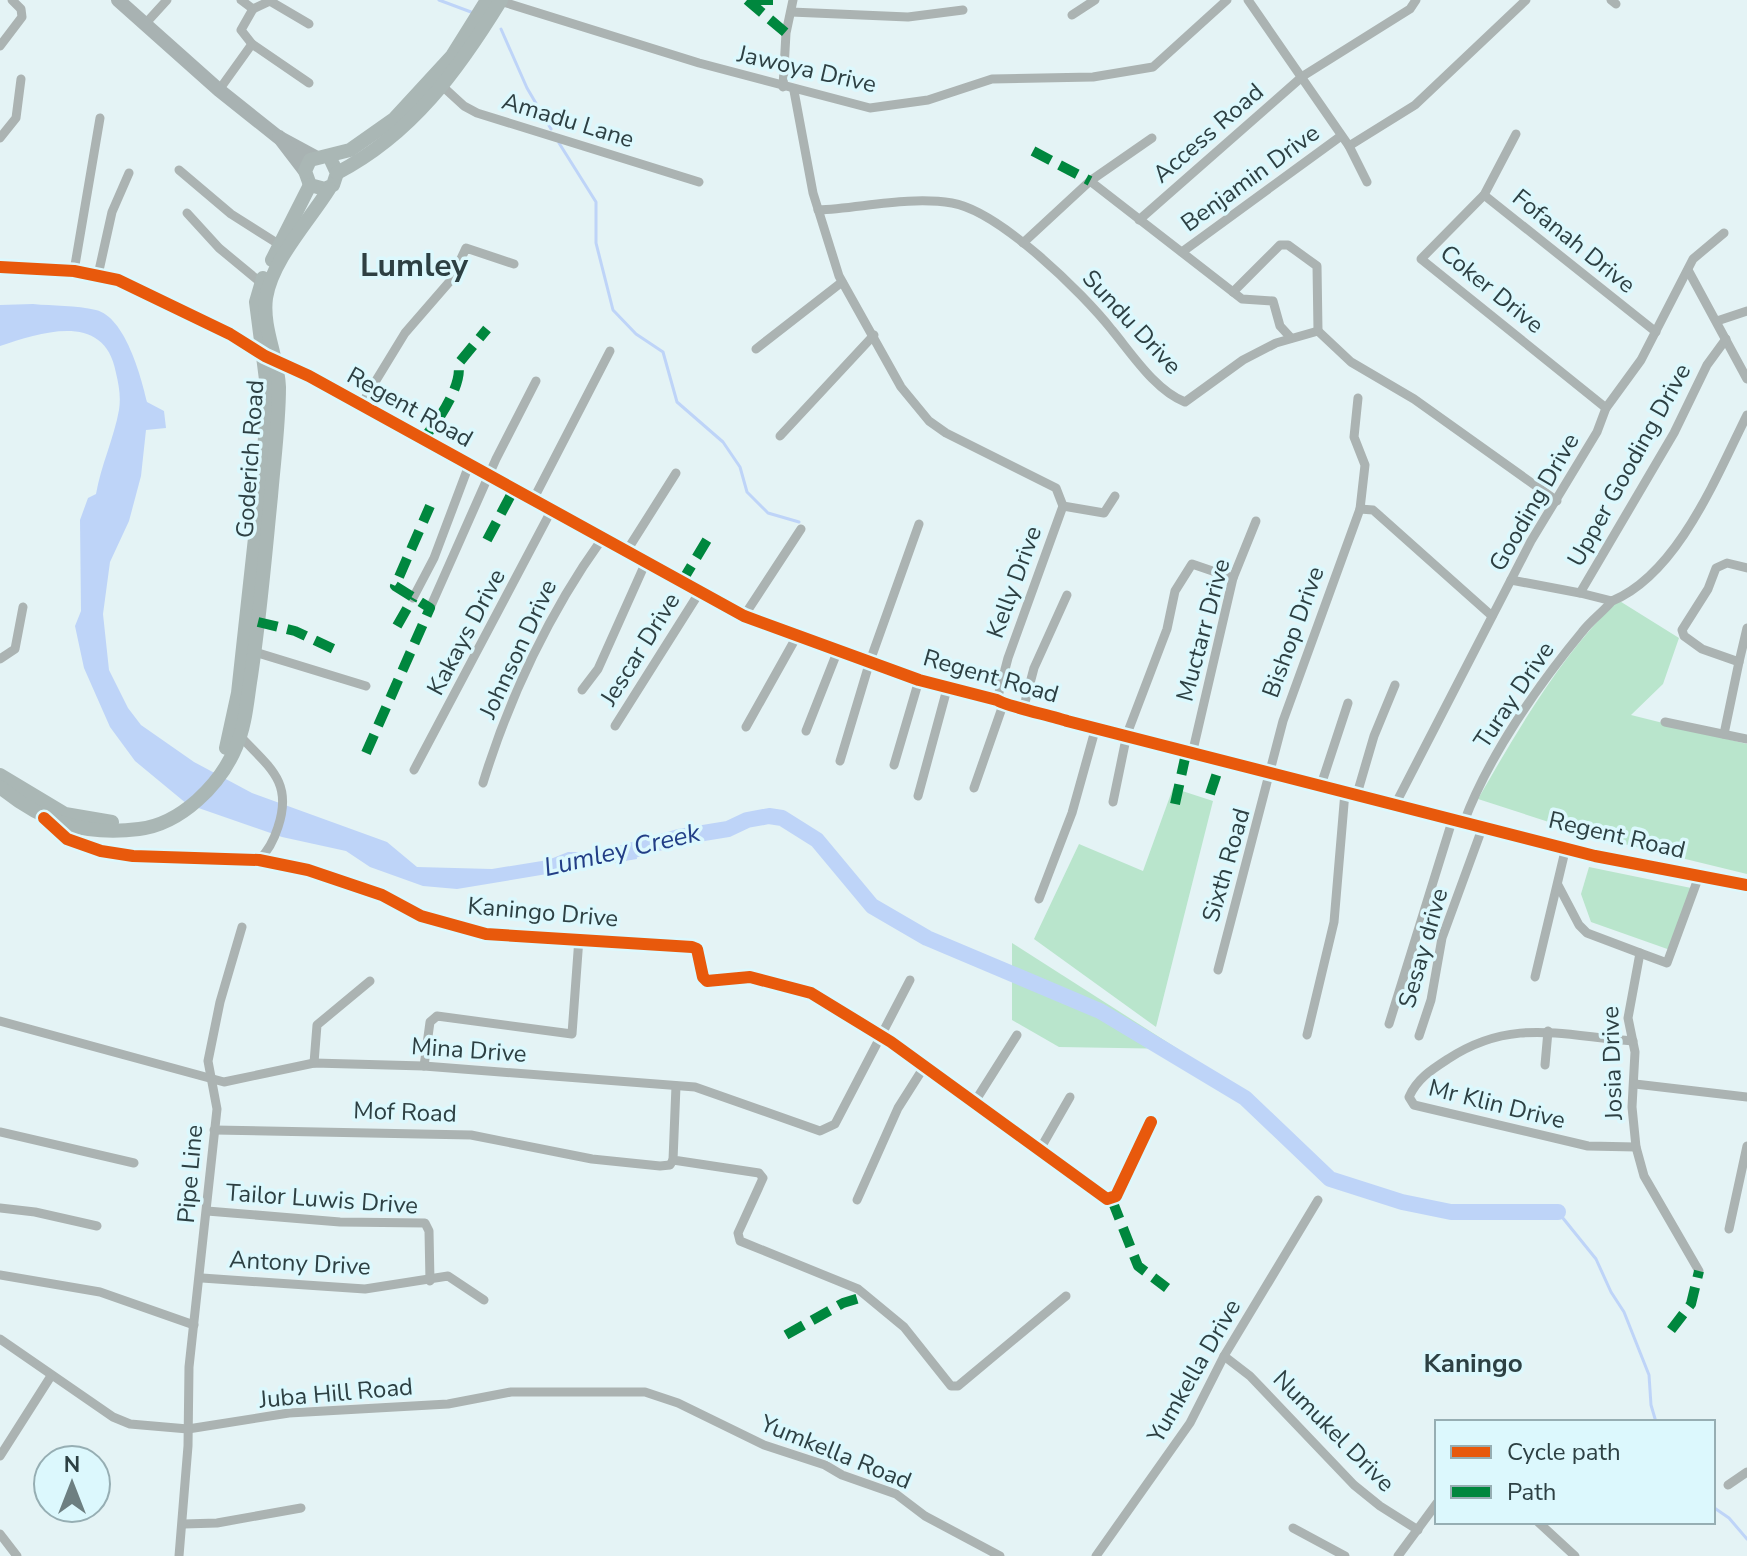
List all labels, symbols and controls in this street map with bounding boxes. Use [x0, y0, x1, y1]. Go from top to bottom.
street label: Jawoya Drive [734, 37, 880, 101]
street label: Access Road [1146, 76, 1270, 190]
street label: Amadu Lane [498, 85, 638, 155]
street label: Benjamin Drive [1174, 117, 1326, 239]
street label: Fofanah Drive [1506, 181, 1642, 301]
street label: Coker Drive [1433, 237, 1551, 341]
district label: Lumley [360, 244, 469, 287]
street label: Sundu Drive [1075, 263, 1189, 381]
street label: Upper Gooding Drive [1560, 358, 1698, 572]
street label: Regent Road [341, 359, 479, 455]
street label: Goderich Road [229, 379, 271, 539]
street label: Gooding Drive [1482, 427, 1586, 577]
street label: Kelly Drive [979, 522, 1049, 642]
street label: Muctarr Drive [1169, 555, 1237, 705]
street label: Bishop Drive [1254, 562, 1332, 702]
street label: Kakays Drive [419, 563, 513, 701]
street label: Johnson Drive [471, 574, 564, 725]
street label: Jescar Drive [592, 586, 687, 712]
street label: Turay Drive [1466, 635, 1562, 755]
street label: Regent Road [920, 641, 1062, 711]
street label: Sixth Road [1194, 804, 1258, 926]
street label: Regent Road [1545, 804, 1689, 866]
water label: Lumley Creek [540, 815, 705, 885]
street label: Sesay drive [1391, 884, 1455, 1012]
street label: Kaningo Drive [466, 889, 620, 935]
street label: Josia Drive [1594, 1005, 1630, 1122]
street label: Mina Drive [410, 1030, 528, 1070]
street label: Mr Klin Drive [1425, 1072, 1569, 1136]
street label: Mof Road [353, 1094, 457, 1130]
street label: Pipe Line [170, 1123, 210, 1225]
street label: Tailor Luwis Drive [225, 1176, 419, 1222]
street label: Antony Drive [228, 1243, 372, 1283]
street label: Yumkella Drive [1139, 1293, 1248, 1450]
district label: Kaningo [1423, 1346, 1523, 1381]
street label: Numukel Drive [1266, 1363, 1402, 1499]
street label: Juba Hill Road [257, 1370, 414, 1416]
street label: Yumkella Road [755, 1407, 916, 1497]
legend [1435, 1420, 1715, 1524]
text: Cycle path [1507, 1436, 1621, 1468]
north arrow [32, 1444, 112, 1524]
text: N [64, 1450, 80, 1480]
text: Path [1507, 1476, 1556, 1508]

